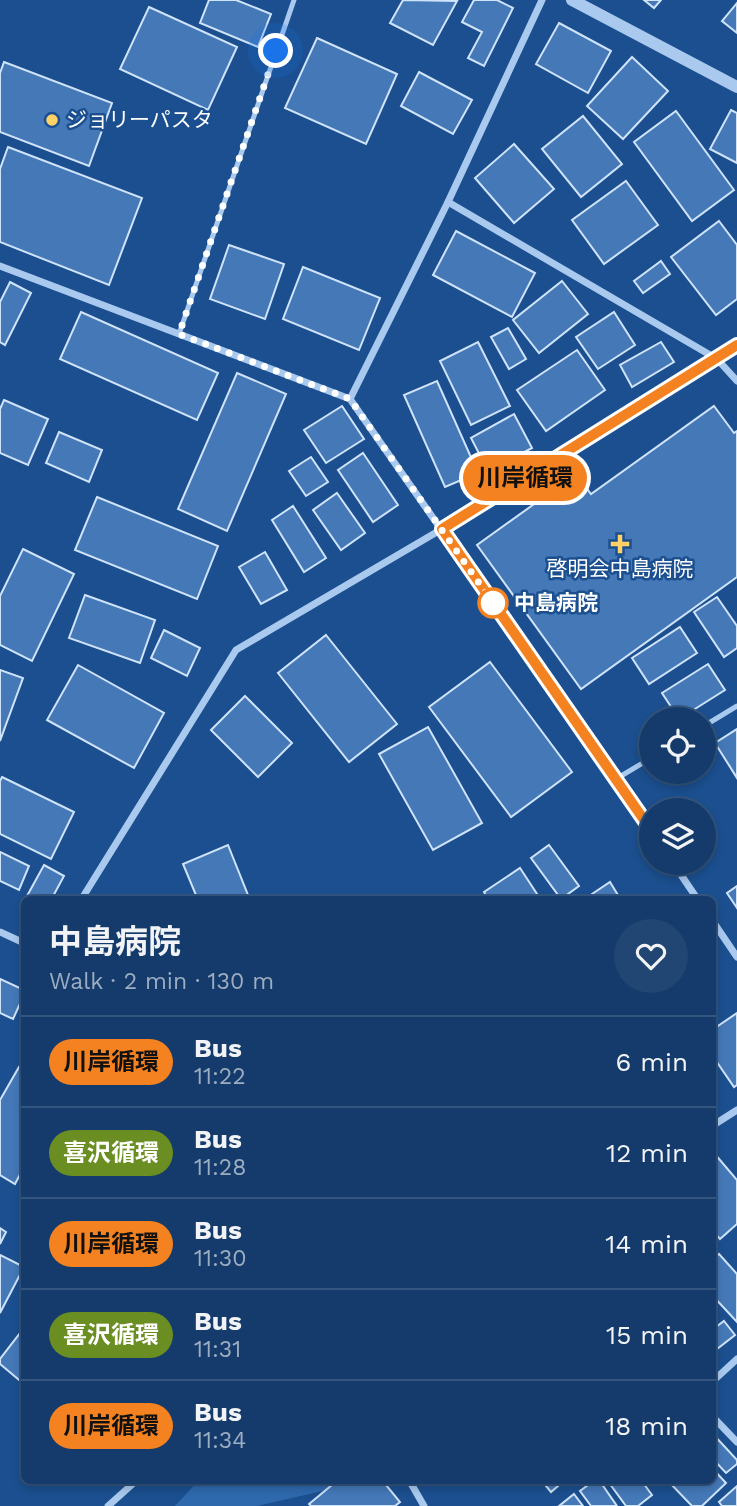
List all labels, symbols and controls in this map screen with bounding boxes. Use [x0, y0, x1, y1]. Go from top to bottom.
your location [258, 33, 293, 68]
place label: ジョリーパスタ [66, 107, 213, 132]
marker: ジョリーパスタ [44, 112, 60, 128]
line badge: 川岸循環 [476, 455, 574, 501]
text: 川岸循環 [477, 464, 573, 492]
marker: 啓明会中島病院 [610, 534, 630, 554]
place label: 啓明会中島病院 [547, 556, 694, 581]
marker: 中島病院 [478, 588, 508, 618]
place label: 中島病院 [514, 590, 598, 615]
map controls [639, 707, 716, 875]
button: locate [639, 707, 716, 784]
button: layers [639, 798, 716, 875]
button: heart [614, 919, 688, 993]
text: 中島病院 [49, 922, 181, 961]
text: Walk · 2 min · 130 m [49, 968, 274, 995]
text: Bus [194, 1033, 242, 1063]
text: 6 min [616, 1047, 688, 1077]
text: 川岸循環 [63, 1048, 159, 1076]
text: 11:22 [194, 1063, 246, 1090]
text: Bus [194, 1124, 242, 1154]
text: 12 min [606, 1138, 688, 1168]
text: 喜沢循環 [63, 1139, 159, 1167]
text: 11:28 [194, 1154, 246, 1181]
text: Bus [194, 1215, 242, 1245]
text: 14 min [605, 1229, 688, 1259]
text: 川岸循環 [63, 1230, 159, 1258]
text: 11:30 [194, 1245, 246, 1272]
text: Bus [194, 1306, 242, 1336]
text: 15 min [606, 1320, 688, 1350]
text: 喜沢循環 [63, 1321, 159, 1349]
text: 11:31 [194, 1336, 241, 1363]
text: Bus [194, 1397, 242, 1427]
text: 18 min [605, 1411, 688, 1441]
text: 川岸循環 [63, 1412, 159, 1440]
text: 11:34 [194, 1427, 246, 1454]

